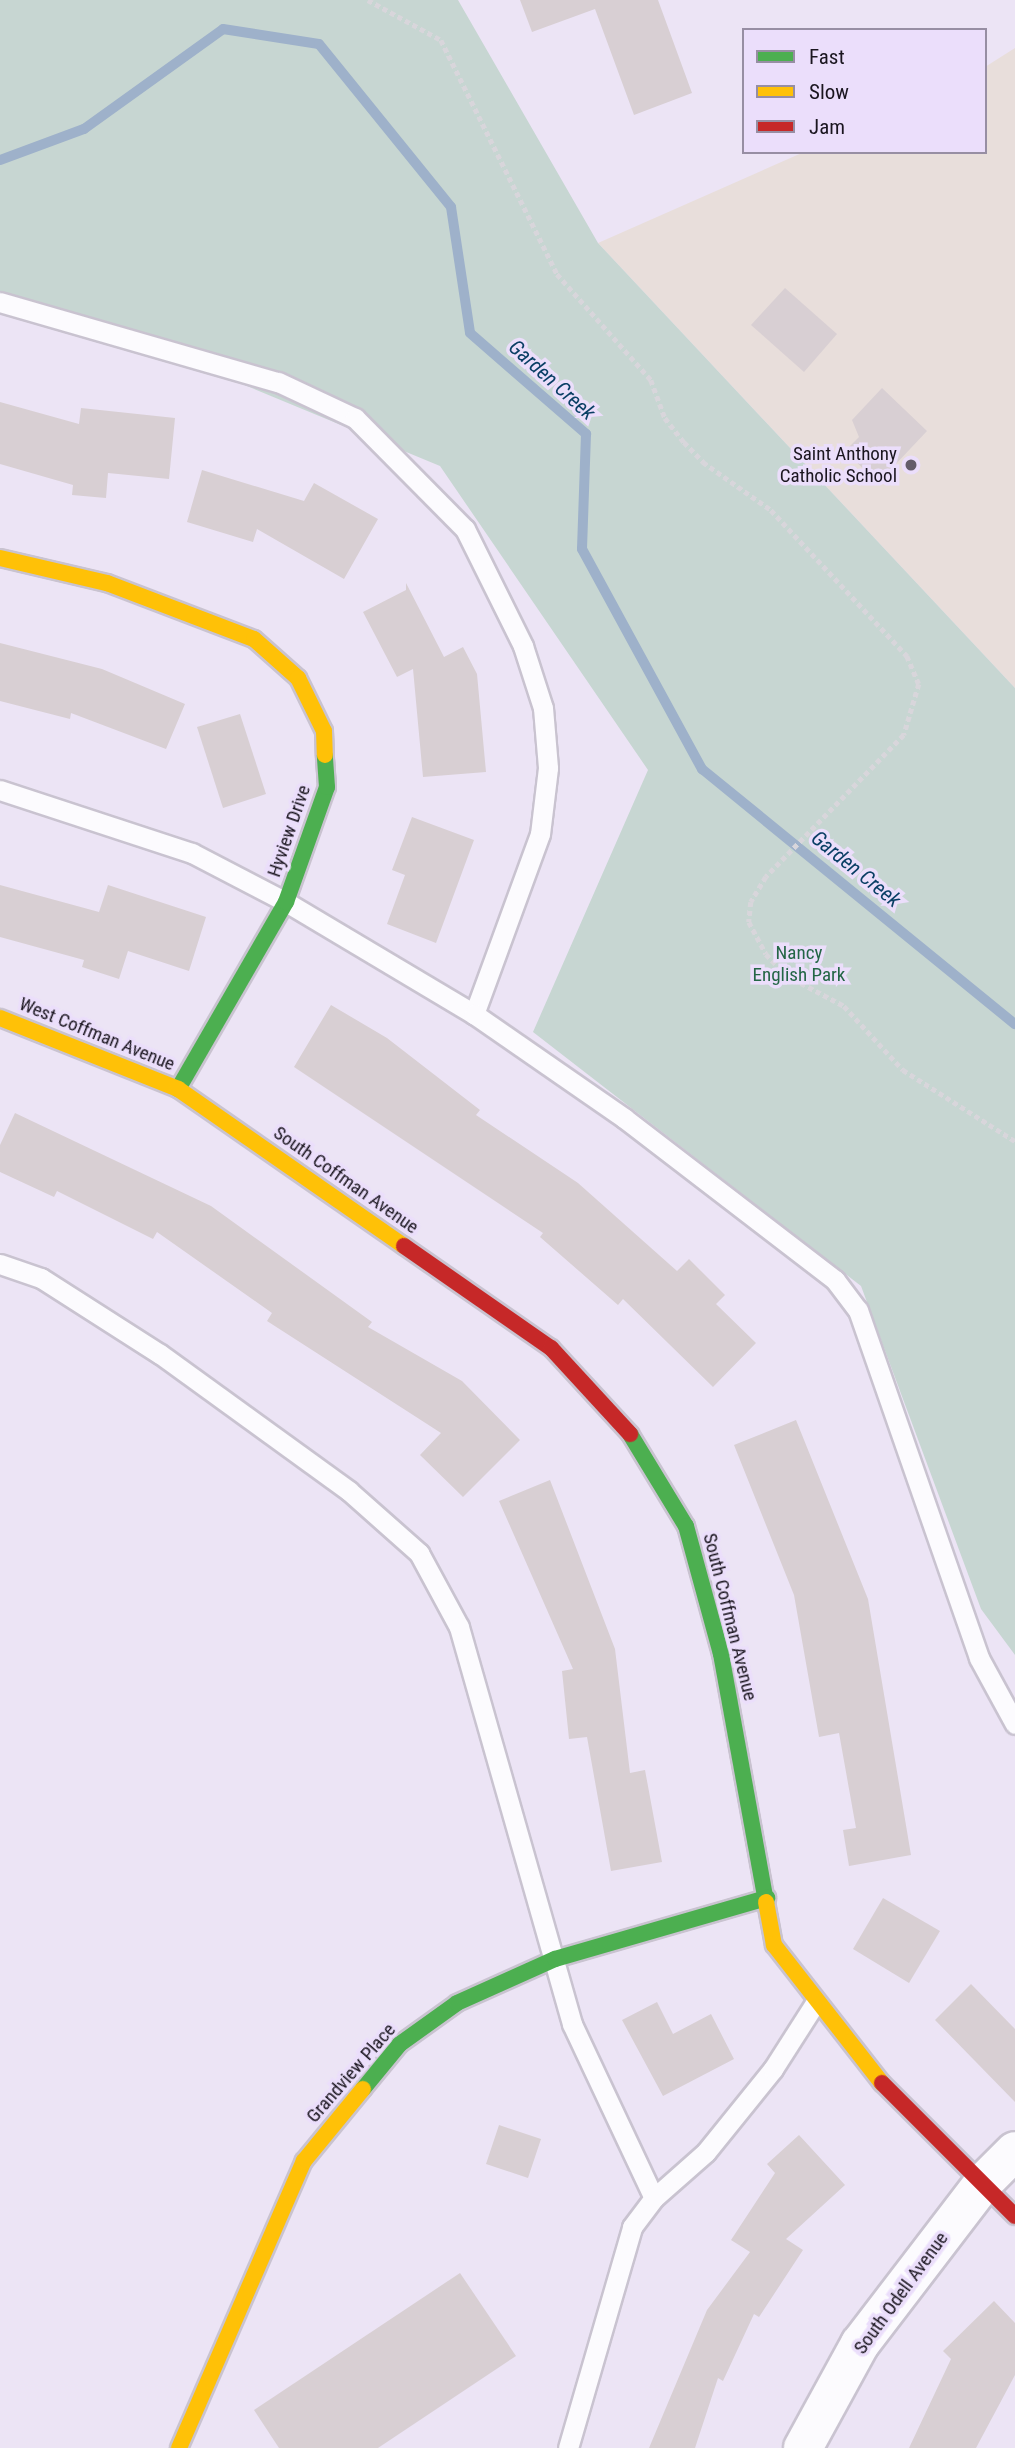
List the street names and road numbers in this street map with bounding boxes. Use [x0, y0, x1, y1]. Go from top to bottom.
street label: Hyview Drive [263, 782, 315, 880]
street label: West Coffman Avenue [16, 992, 178, 1076]
street label: South Coffman Avenue [269, 1121, 423, 1239]
street label: South Coffman Avenue [698, 1531, 762, 1703]
street label: Grandview Place [302, 2019, 400, 2127]
street label: South Odell Avenue [849, 2228, 953, 2358]

